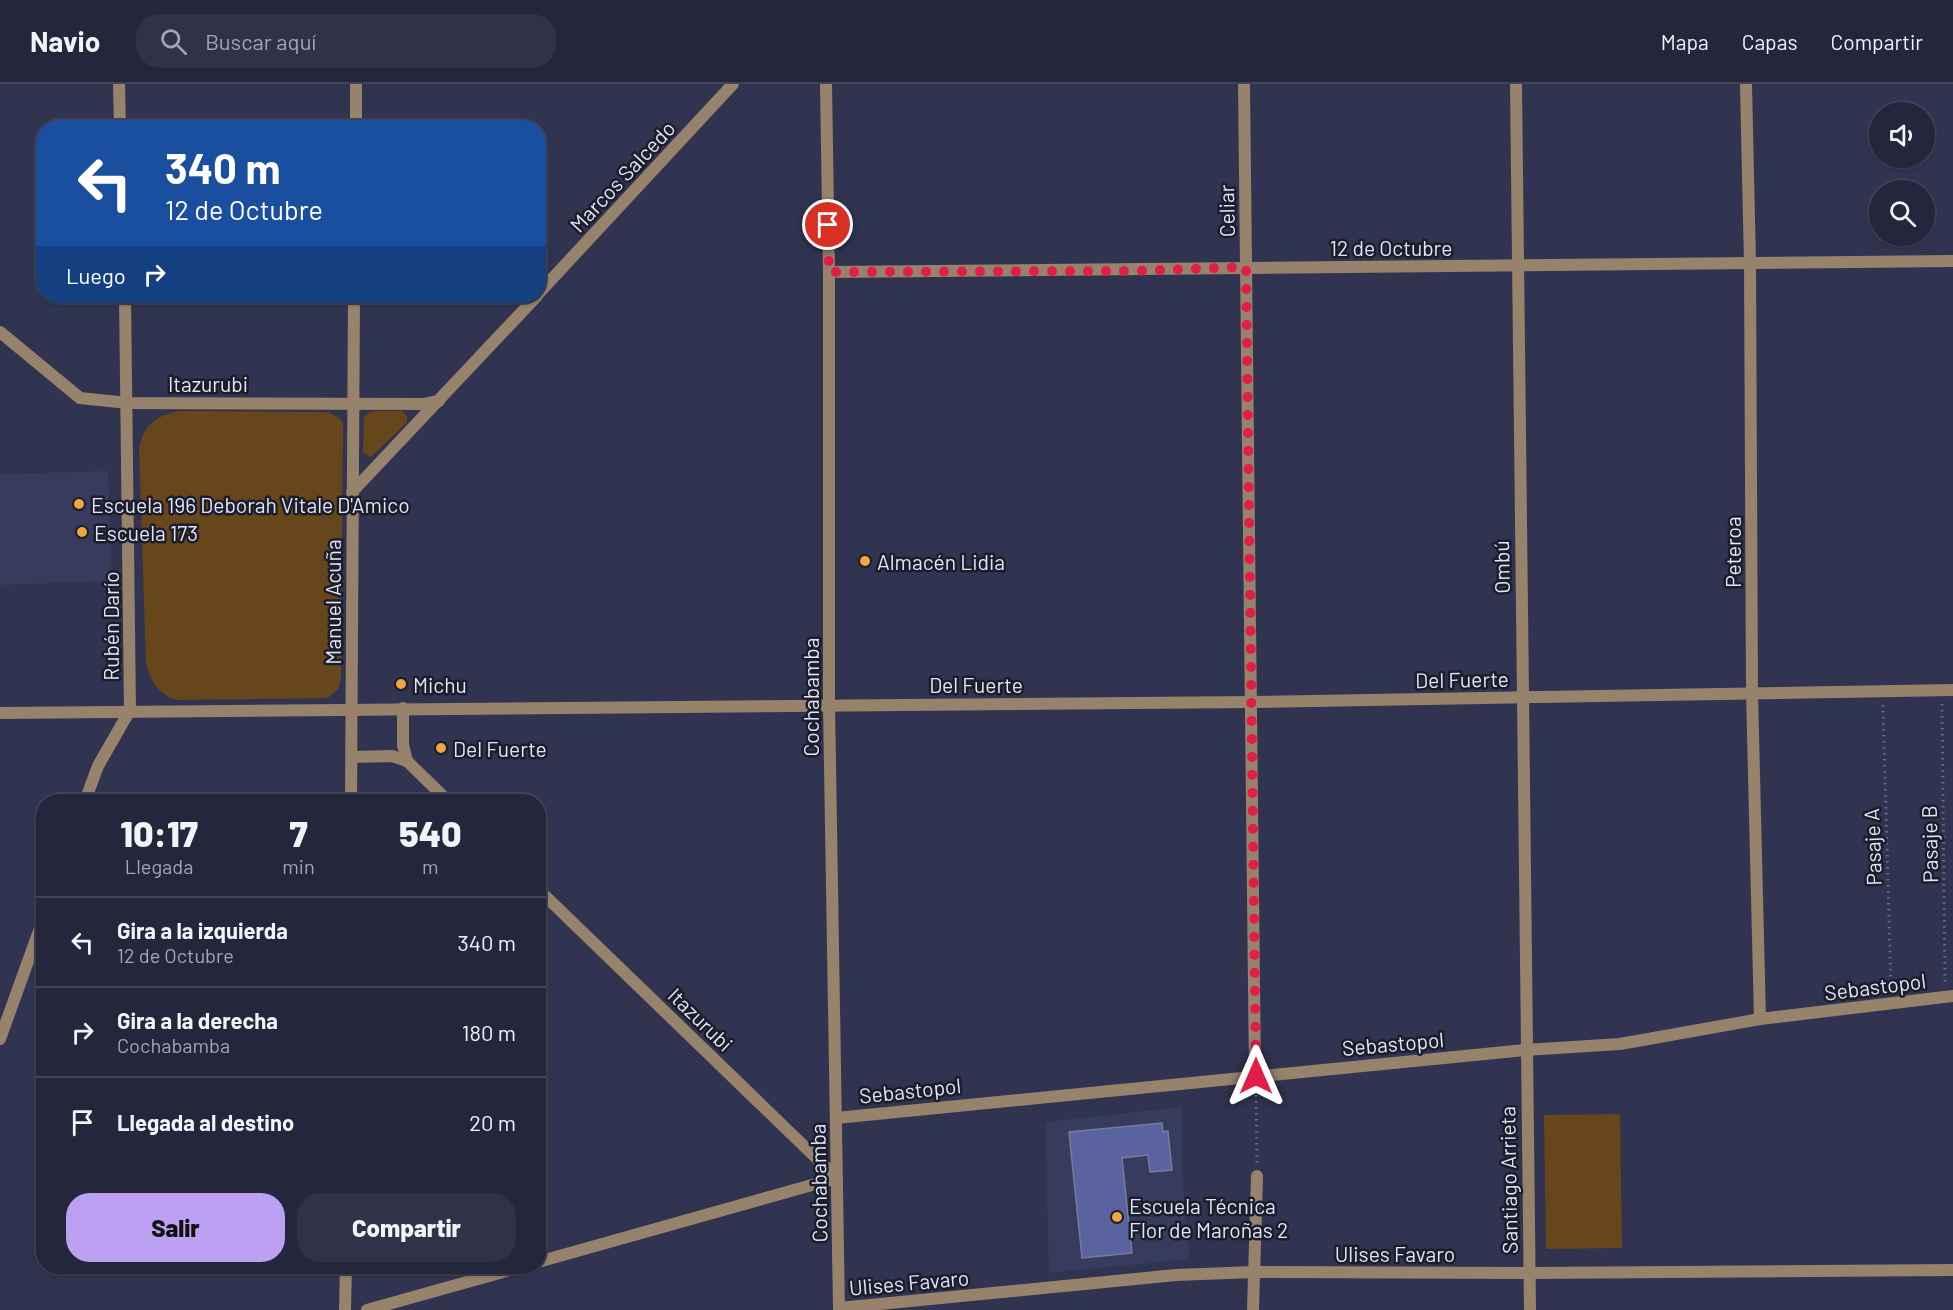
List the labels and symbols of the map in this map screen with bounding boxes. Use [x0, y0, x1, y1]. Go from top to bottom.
street label: Marcos Salcedo [564, 115, 680, 237]
street label: Celiar [1213, 184, 1239, 237]
pin [802, 199, 853, 250]
street label: 12 de Octubre [1330, 235, 1452, 260]
street label: Itazurubi [168, 371, 248, 396]
place label: Escuela 196 Deborah Vitale D'Amico [91, 492, 410, 517]
marker: Escuela 196 Deborah Vitale D'Amico [72, 497, 86, 511]
street label: Peteroa [1720, 516, 1745, 588]
place label: Escuela 173 [94, 520, 198, 545]
marker: Escuela 173 [75, 525, 89, 539]
street label: Manuel Acuña [320, 539, 345, 665]
street label: Ombú [1488, 540, 1514, 594]
place label: Almacén Lidia [877, 549, 1005, 574]
marker: Almacén Lidia [858, 554, 872, 568]
street label: Rubén Darío [98, 571, 123, 681]
street label: Cochabamba [798, 638, 823, 756]
street label: Del Fuerte [1415, 666, 1509, 692]
place label: Michu [413, 672, 467, 697]
street label: Del Fuerte [929, 672, 1023, 697]
marker: Michu [394, 677, 408, 691]
place label: Del Fuerte [453, 736, 547, 761]
marker: Del Fuerte [434, 741, 448, 755]
street label: Pasaje B [1916, 805, 1942, 883]
street label: Pasaje A [1858, 808, 1886, 886]
street label: Sebastopol [1823, 967, 1927, 1005]
street label: Itazurubi [663, 982, 739, 1056]
street label: Sebastopol [1341, 1026, 1445, 1060]
position arrow [1224, 1044, 1288, 1108]
street label: Sebastopol [858, 1072, 962, 1108]
street label: Santiago Arrieta [1494, 1106, 1522, 1254]
street label: Cochabamba [804, 1123, 832, 1243]
place label: Escuela Técnica Flor de Maroñas 2 [1129, 1193, 1288, 1242]
marker: Escuela Técnica Flor de Maroñas 2 [1110, 1210, 1124, 1224]
street label: Ulises Favaro [1335, 1241, 1455, 1266]
street label: Ulises Favaro [848, 1264, 970, 1300]

